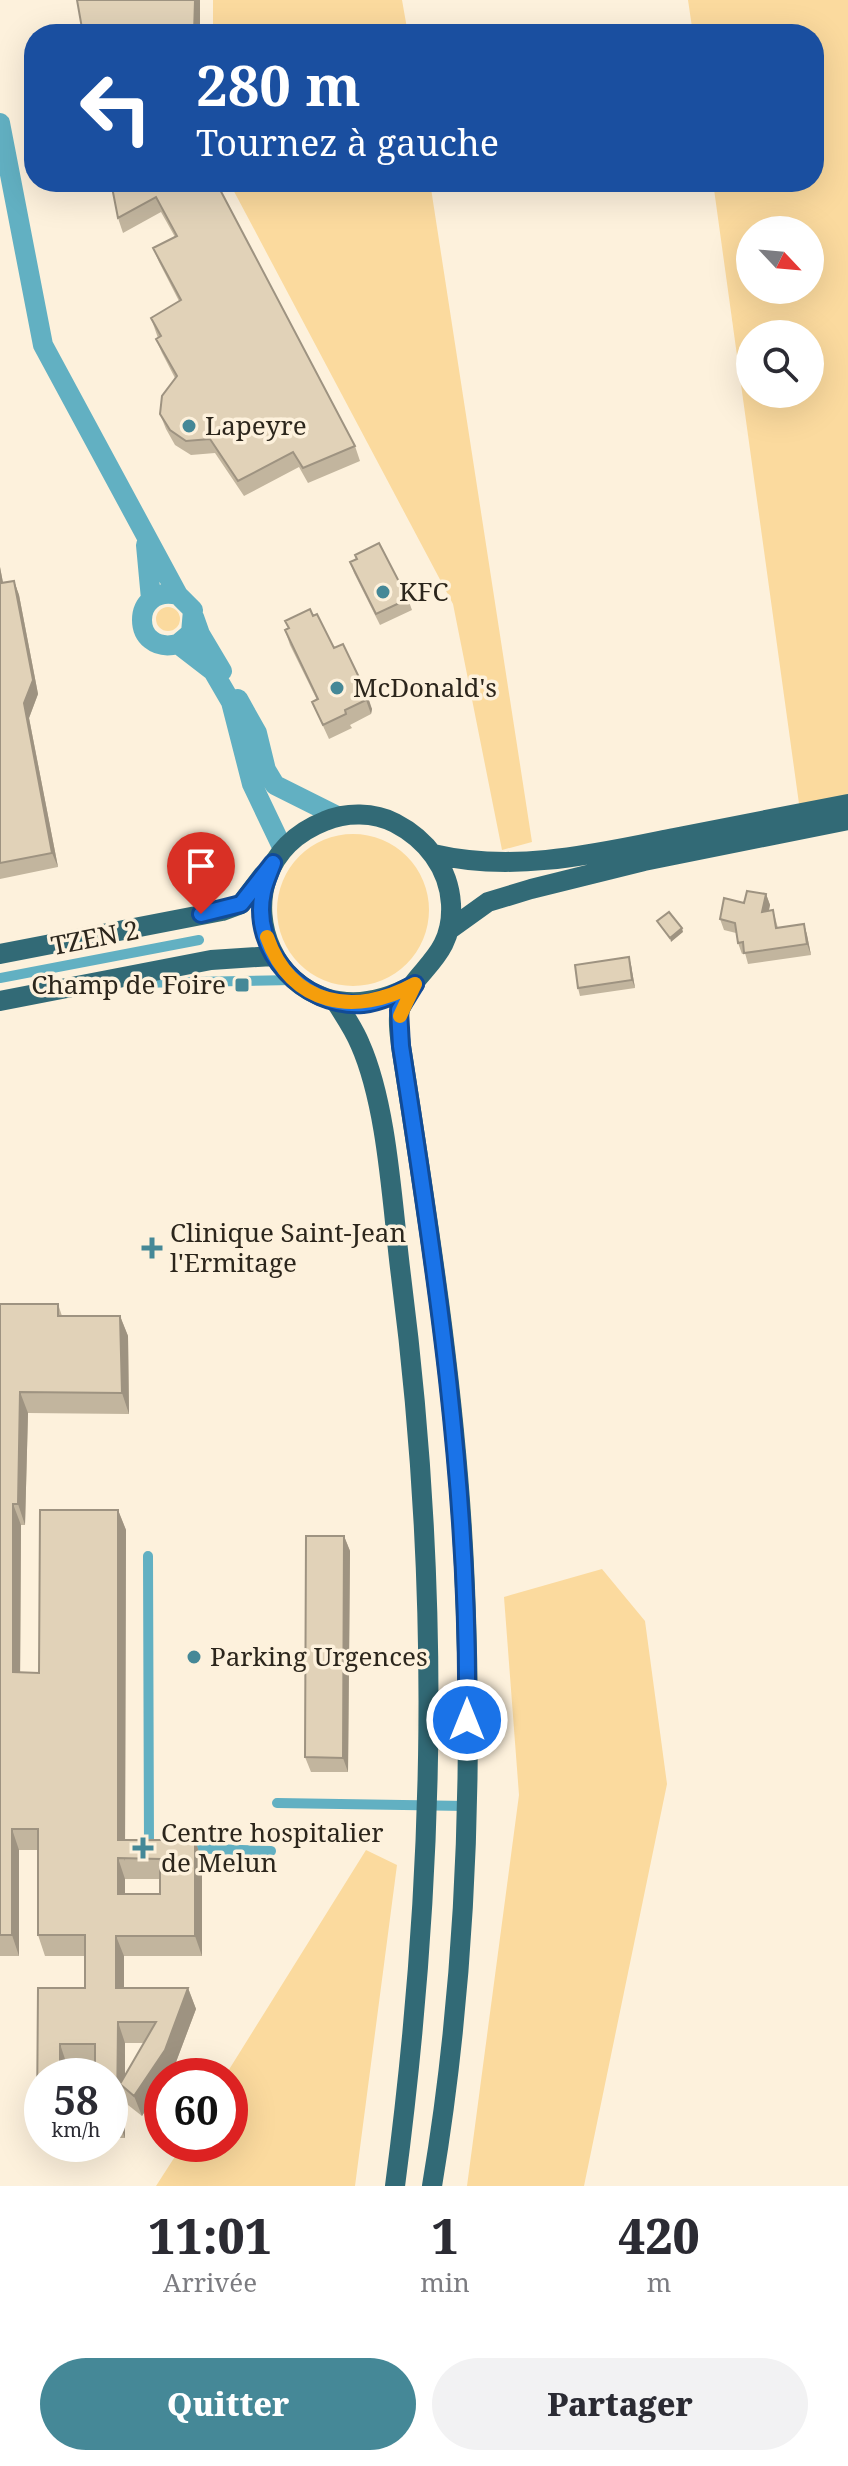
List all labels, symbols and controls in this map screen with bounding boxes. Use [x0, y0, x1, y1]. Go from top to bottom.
text: 280 m [196, 46, 361, 122]
icon: left [64, 56, 168, 160]
text: Tournez à gauche [196, 118, 499, 167]
north arrow [736, 216, 824, 304]
map controls [736, 216, 824, 408]
button: search [736, 320, 824, 408]
place label: Lapeyre [205, 407, 307, 443]
marker: Lapeyre [180, 417, 198, 435]
place label: KFC [399, 573, 449, 609]
marker: KFC [374, 583, 392, 601]
place label: McDonald's [353, 669, 497, 705]
marker: McDonald's [328, 679, 346, 697]
pin [167, 832, 235, 914]
icon: arrive [179, 844, 223, 888]
street label: TZEN 2 [48, 911, 142, 963]
place label: Champ de Foire [31, 966, 226, 1002]
marker: Champ de Foire [233, 976, 251, 994]
place label: Clinique Saint-Jean l'Ermitage [170, 1214, 406, 1280]
marker: Clinique Saint-Jean l'Ermitage [141, 1237, 163, 1259]
place label: Parking Urgences [210, 1638, 428, 1674]
marker: Parking Urgences [185, 1648, 203, 1666]
position arrow [425, 1678, 509, 1762]
place label: Centre hospitalier de Melun [161, 1814, 384, 1880]
marker: Centre hospitalier de Melun [132, 1837, 154, 1859]
speed limit sign: 60 [144, 2058, 248, 2162]
text: 58 [53, 2072, 99, 2127]
text: km/h [51, 2116, 101, 2143]
text: 11:01 [148, 2203, 272, 2268]
text: 1 [431, 2203, 459, 2268]
text: 420 [618, 2203, 700, 2268]
text: Arrivée [163, 2264, 257, 2300]
text: min [420, 2264, 470, 2300]
text: m [647, 2264, 671, 2300]
button: Quitter [40, 2358, 416, 2450]
button: Partager [432, 2358, 808, 2450]

